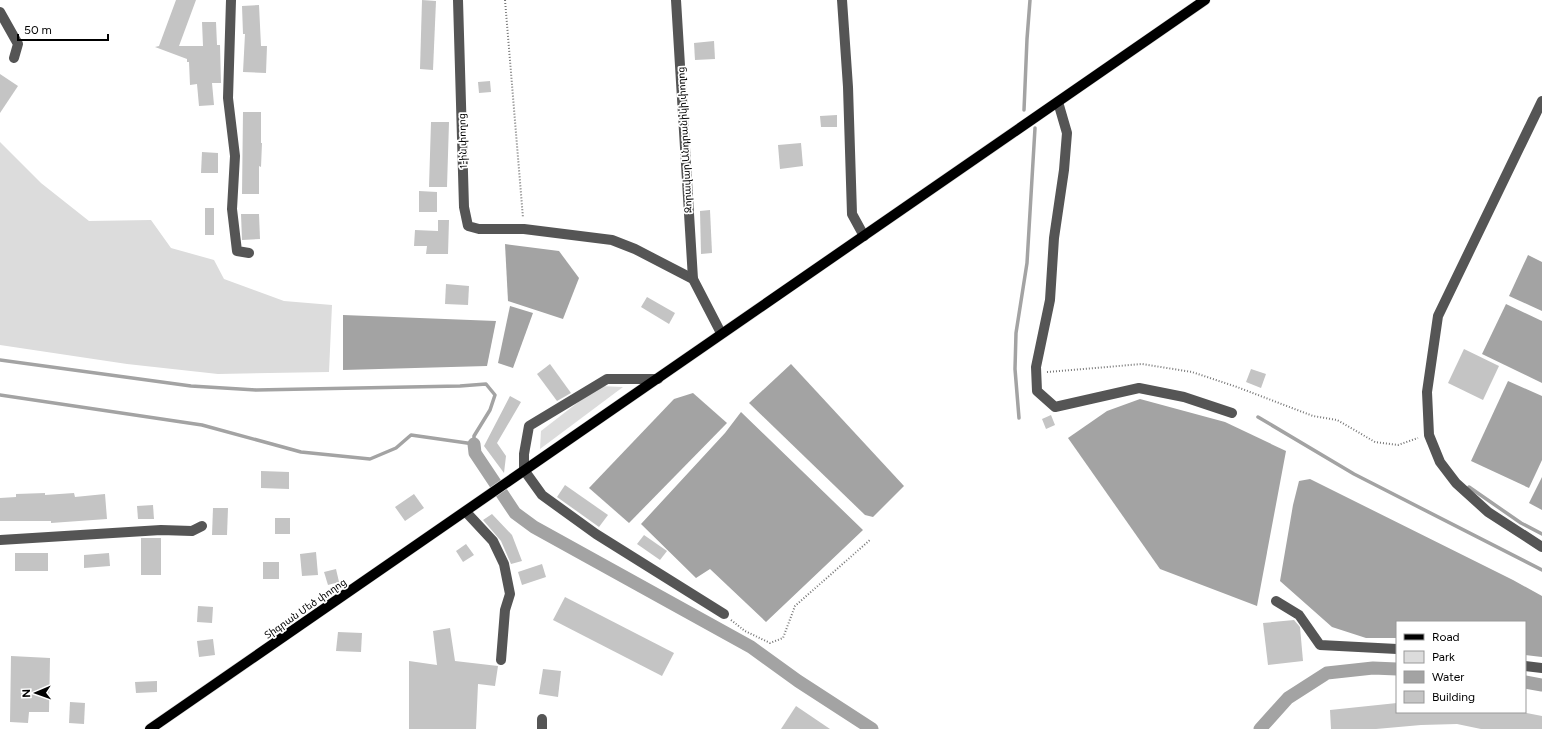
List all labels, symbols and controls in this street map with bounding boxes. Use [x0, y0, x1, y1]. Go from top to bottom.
scale bar [18, 16, 108, 42]
text: 50 m [24, 23, 52, 37]
street label: Զորավար Անդրանիկի փողոց [674, 66, 695, 214]
street label: 1-ին փողոց [455, 113, 470, 169]
street label: Տիգրան Մեծ փողոց [262, 575, 349, 642]
legend [1396, 621, 1526, 713]
text: Road [1432, 630, 1460, 644]
text: Park [1432, 650, 1455, 664]
text: Water [1432, 670, 1464, 684]
north arrow [16, 673, 56, 713]
text: N [20, 689, 33, 698]
text: Building [1432, 690, 1475, 704]

